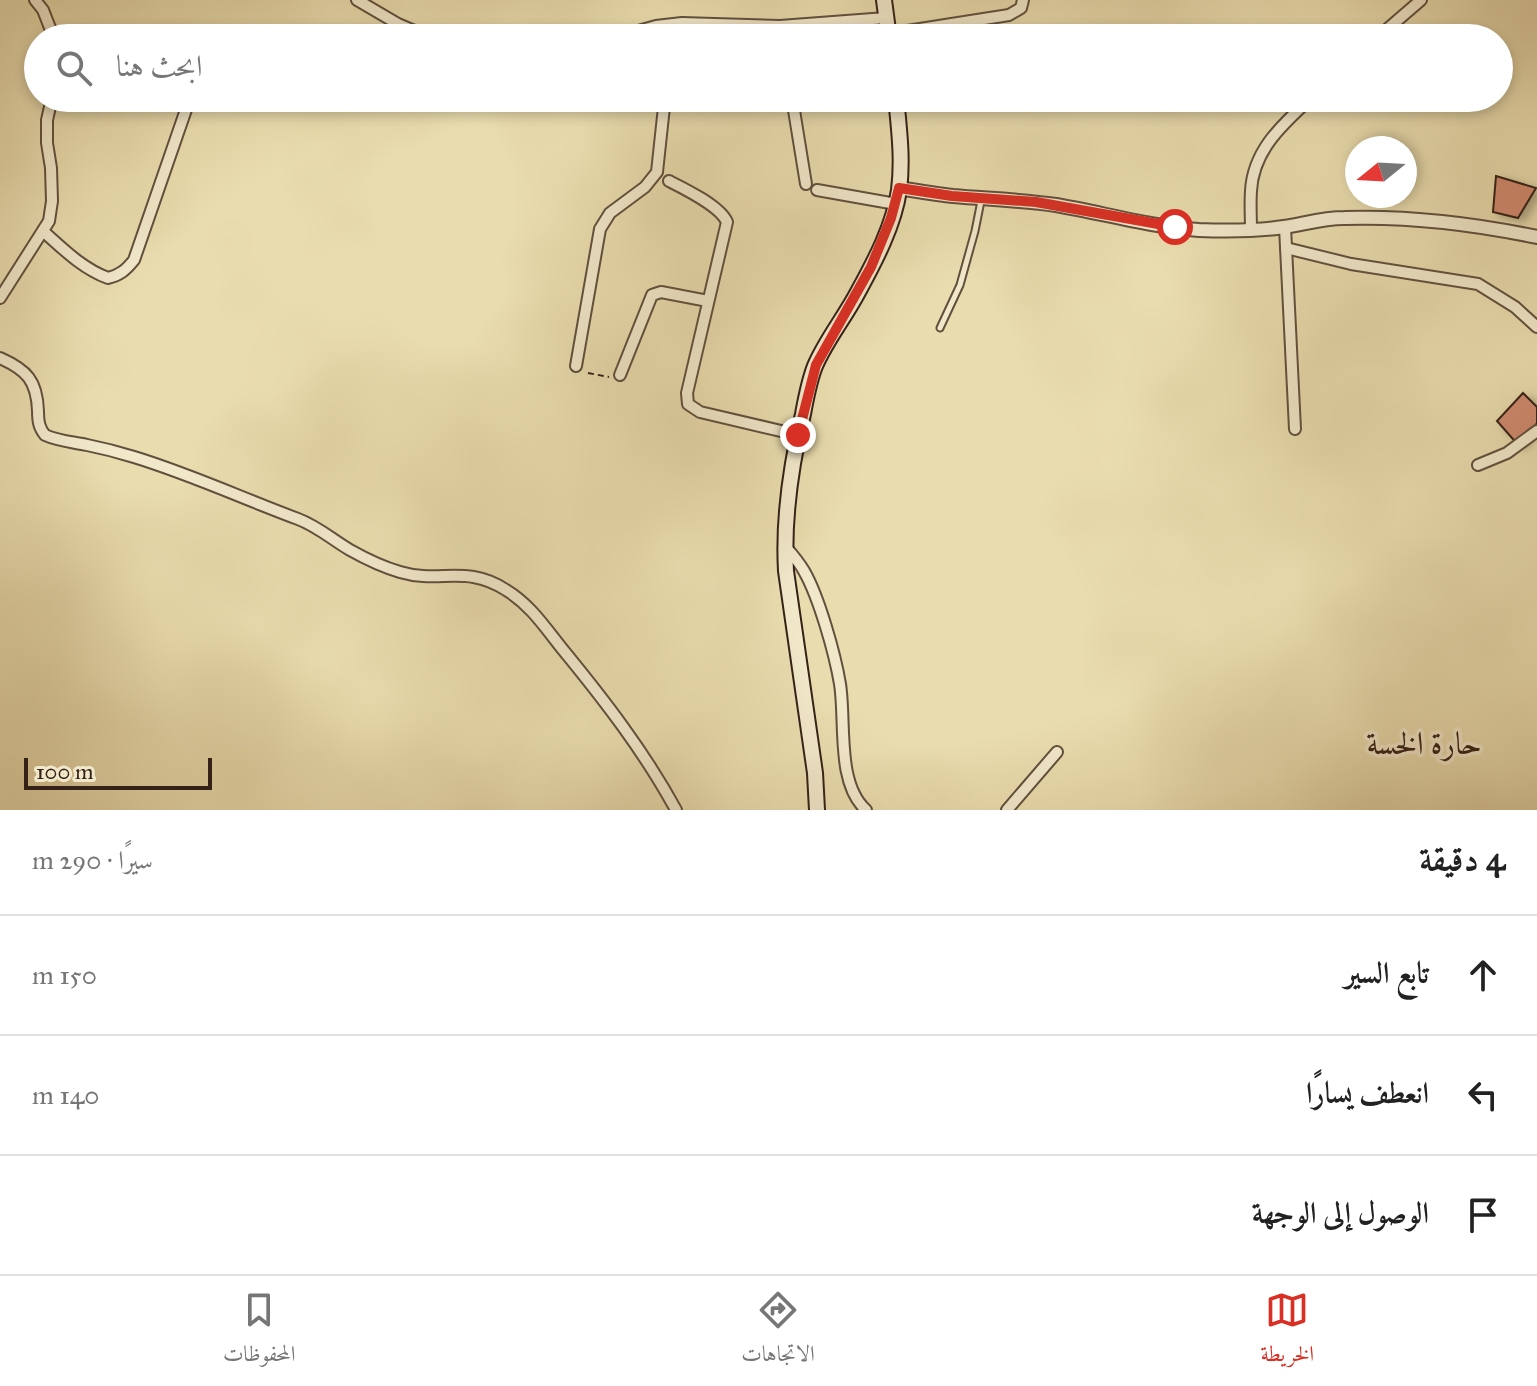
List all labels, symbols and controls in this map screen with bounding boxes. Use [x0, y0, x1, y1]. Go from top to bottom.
search box [24, 24, 1513, 112]
icon: search [52, 46, 96, 90]
text: ابحث هنا [116, 48, 202, 84]
north arrow [1345, 136, 1417, 208]
route start [1157, 209, 1193, 245]
route end [780, 417, 816, 453]
district label: حارة الخسة [1366, 724, 1482, 763]
scale bar [24, 754, 212, 790]
text: 100 m [36, 758, 93, 785]
text: 4 دقيقة [1419, 838, 1505, 879]
text: سيرًا · 290 m [32, 844, 153, 876]
icon: ahead [1461, 953, 1505, 997]
text: تابع السير [1344, 955, 1429, 991]
text: 150 m [32, 959, 97, 991]
icon: left [1461, 1073, 1505, 1117]
text: انعطف يسارًا [1306, 1075, 1429, 1111]
text: 140 m [32, 1079, 99, 1111]
icon: arrive [1461, 1193, 1505, 1237]
text: الوصول إلى الوجهة [1252, 1195, 1429, 1231]
tab: المحفوظات [223, 1288, 295, 1375]
tab: الاتجاهات [741, 1288, 815, 1375]
tab: الخريطة [1261, 1288, 1314, 1375]

